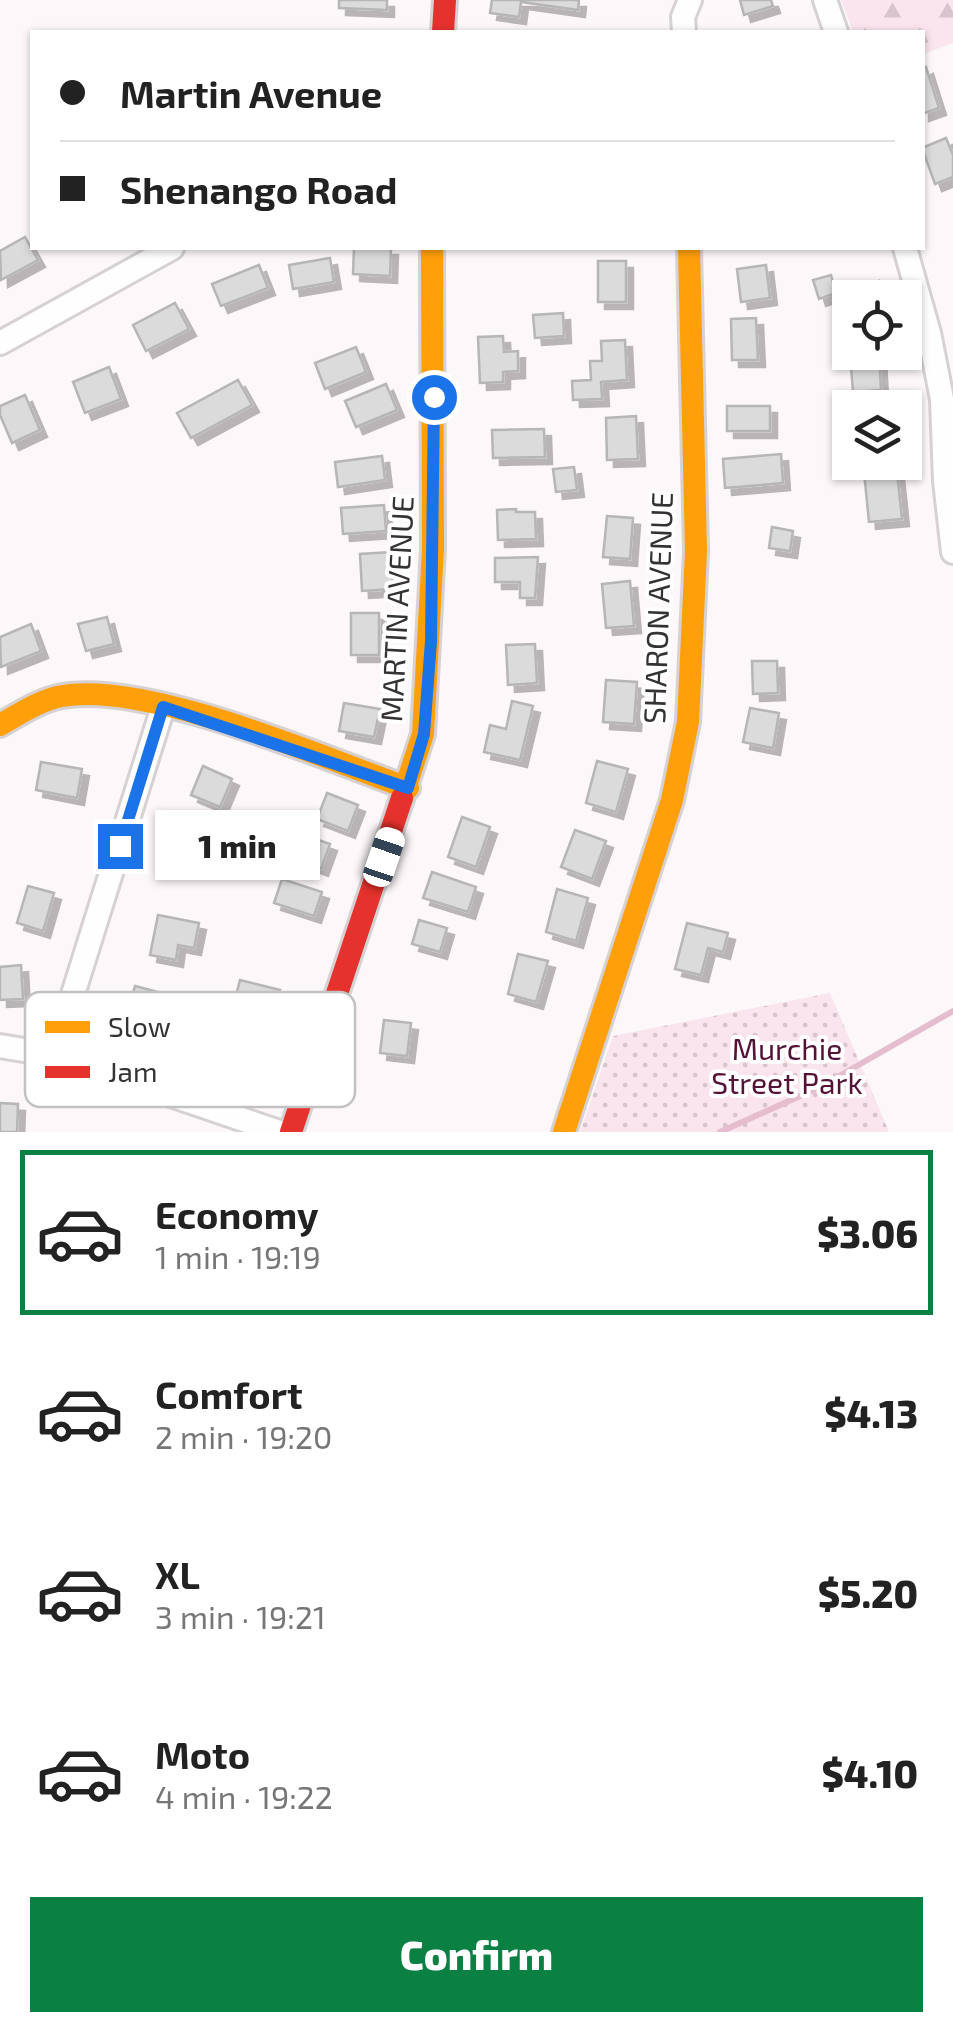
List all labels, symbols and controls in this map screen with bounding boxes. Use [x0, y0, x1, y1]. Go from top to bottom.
text: Martin Avenue [120, 70, 382, 116]
text: Shenango Road [120, 166, 398, 212]
map controls [832, 280, 922, 480]
button: locate [832, 280, 922, 370]
route start [412, 375, 457, 420]
button: layers [832, 390, 922, 480]
street label: SHARON AVENUE [635, 491, 679, 724]
street label: MARTIN AVENUE [372, 495, 420, 723]
callout: 1 min [155, 811, 320, 881]
route end [98, 824, 143, 869]
car [360, 824, 408, 890]
text: 1 min [198, 826, 277, 864]
legend [25, 992, 355, 1107]
text: Slow [108, 1009, 171, 1043]
park label: Murchie Street Park [711, 1030, 863, 1100]
text: Jam [108, 1054, 157, 1088]
icon: car [35, 1188, 125, 1278]
text: Economy [155, 1191, 319, 1237]
text: $3.06 [817, 1210, 918, 1256]
text: 1 min · 19:19 [155, 1237, 321, 1275]
icon: car [35, 1368, 125, 1458]
text: Comfort [155, 1371, 303, 1417]
text: $4.13 [824, 1390, 918, 1436]
text: 2 min · 19:20 [155, 1417, 332, 1455]
icon: car [35, 1548, 125, 1638]
text: XL [155, 1551, 200, 1597]
text: $5.20 [818, 1570, 918, 1616]
text: 3 min · 19:21 [155, 1597, 326, 1635]
icon: car [35, 1728, 125, 1818]
text: Moto [155, 1731, 250, 1777]
text: $4.10 [821, 1750, 918, 1796]
text: 4 min · 19:22 [155, 1777, 333, 1815]
button: Confirm [30, 1897, 923, 2012]

